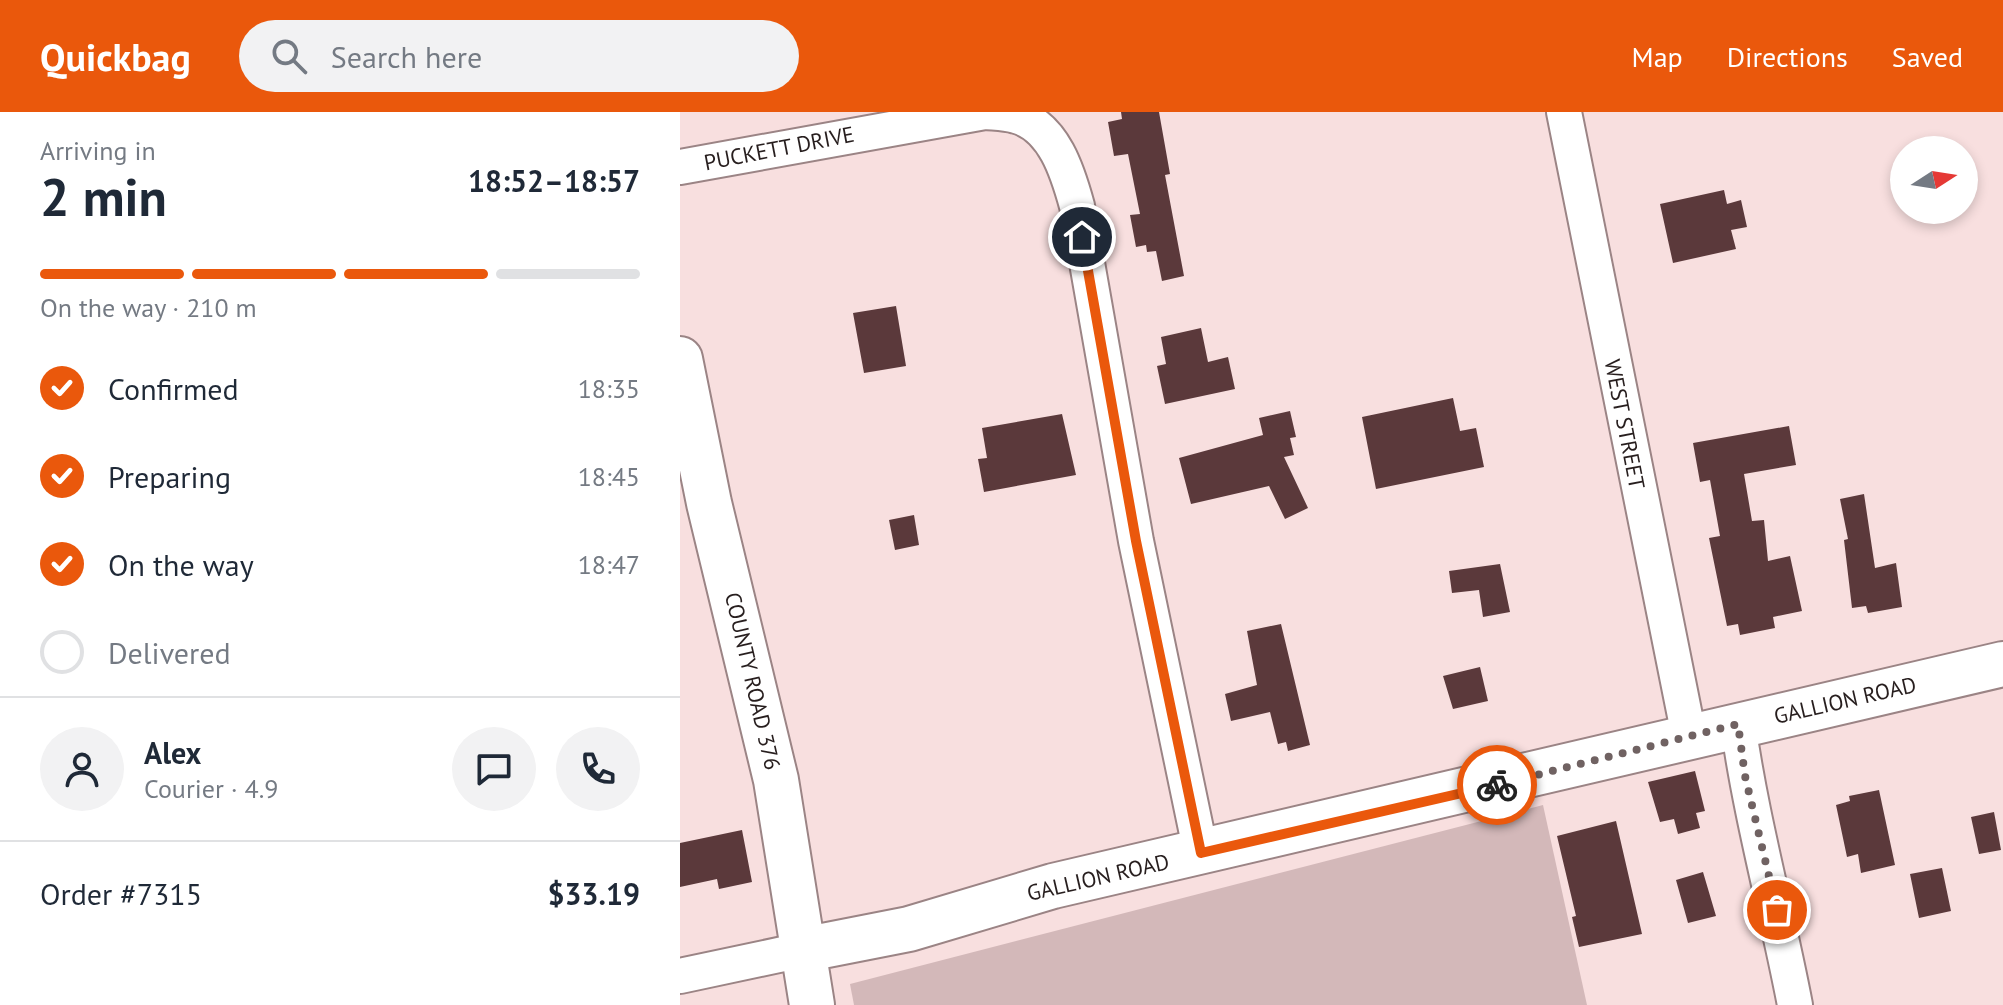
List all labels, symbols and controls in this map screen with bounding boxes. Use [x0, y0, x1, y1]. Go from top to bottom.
search box [239, 20, 799, 92]
text: Quickbag [40, 32, 191, 81]
icon: search [267, 34, 311, 78]
text: Search here [331, 37, 482, 76]
text: Map [1632, 38, 1683, 75]
text: Directions [1727, 38, 1848, 75]
text: Saved [1892, 38, 1963, 75]
street label: PUCKETT DRIVE [702, 120, 856, 176]
text: Arriving in [40, 134, 156, 167]
north arrow [1890, 136, 1978, 224]
map controls [1890, 136, 1978, 224]
text: 18:52–18:57 [468, 161, 640, 200]
text: 2 min [40, 163, 167, 230]
pin [1048, 203, 1116, 271]
icon: home [1060, 215, 1104, 259]
text: On the way · 210 m [40, 291, 257, 324]
street label: WEST STREET [1599, 357, 1651, 491]
icon: check [40, 366, 84, 410]
text: Confirmed [108, 369, 239, 408]
text: 18:35 [578, 372, 640, 405]
icon: check [40, 454, 84, 498]
text: Preparing [108, 457, 231, 496]
text: 18:45 [578, 460, 640, 493]
icon: check [40, 542, 84, 586]
text: On the way [108, 545, 254, 584]
text: 18:47 [578, 548, 640, 581]
street label: COUNTY ROAD 376 [719, 589, 787, 773]
text: Delivered [108, 633, 231, 672]
street label: GALLION ROAD [1771, 670, 1919, 730]
button: person [40, 727, 124, 811]
button: chat [452, 727, 536, 811]
button: phone [556, 727, 640, 811]
text: Alex [144, 733, 201, 772]
courier [1457, 745, 1537, 825]
icon: bike [1475, 763, 1519, 807]
text: Courier · 4.9 [144, 772, 278, 805]
street label: GALLION ROAD [1024, 847, 1172, 907]
text: Order #7315 [40, 874, 202, 913]
text: $33.19 [548, 874, 640, 913]
pin [1743, 876, 1811, 944]
icon: bag [1755, 888, 1799, 932]

